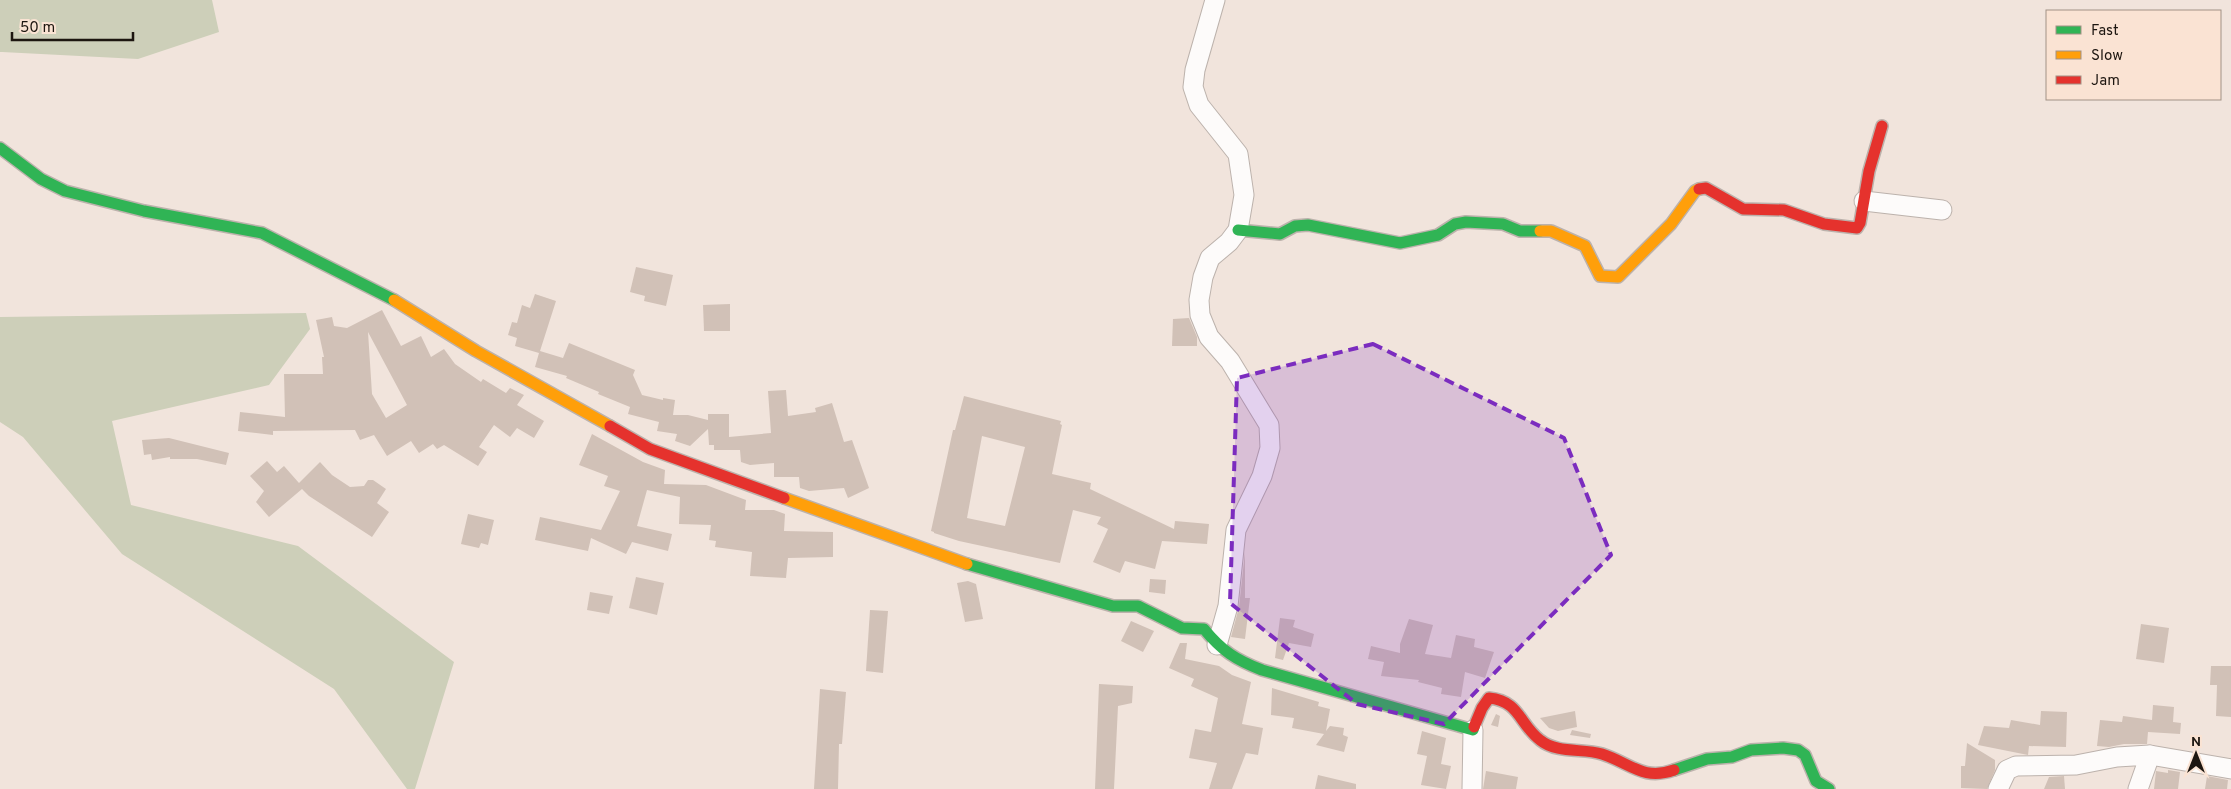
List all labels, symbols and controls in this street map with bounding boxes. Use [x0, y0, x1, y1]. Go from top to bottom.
scale bar [12, 10, 134, 42]
legend [2046, 10, 2221, 100]
text: 50 m [20, 19, 55, 38]
text: Fast [2091, 22, 2119, 41]
text: Slow [2091, 47, 2123, 66]
text: Jam [2091, 72, 2120, 91]
north arrow [2171, 729, 2221, 779]
text: N [2191, 734, 2201, 751]

